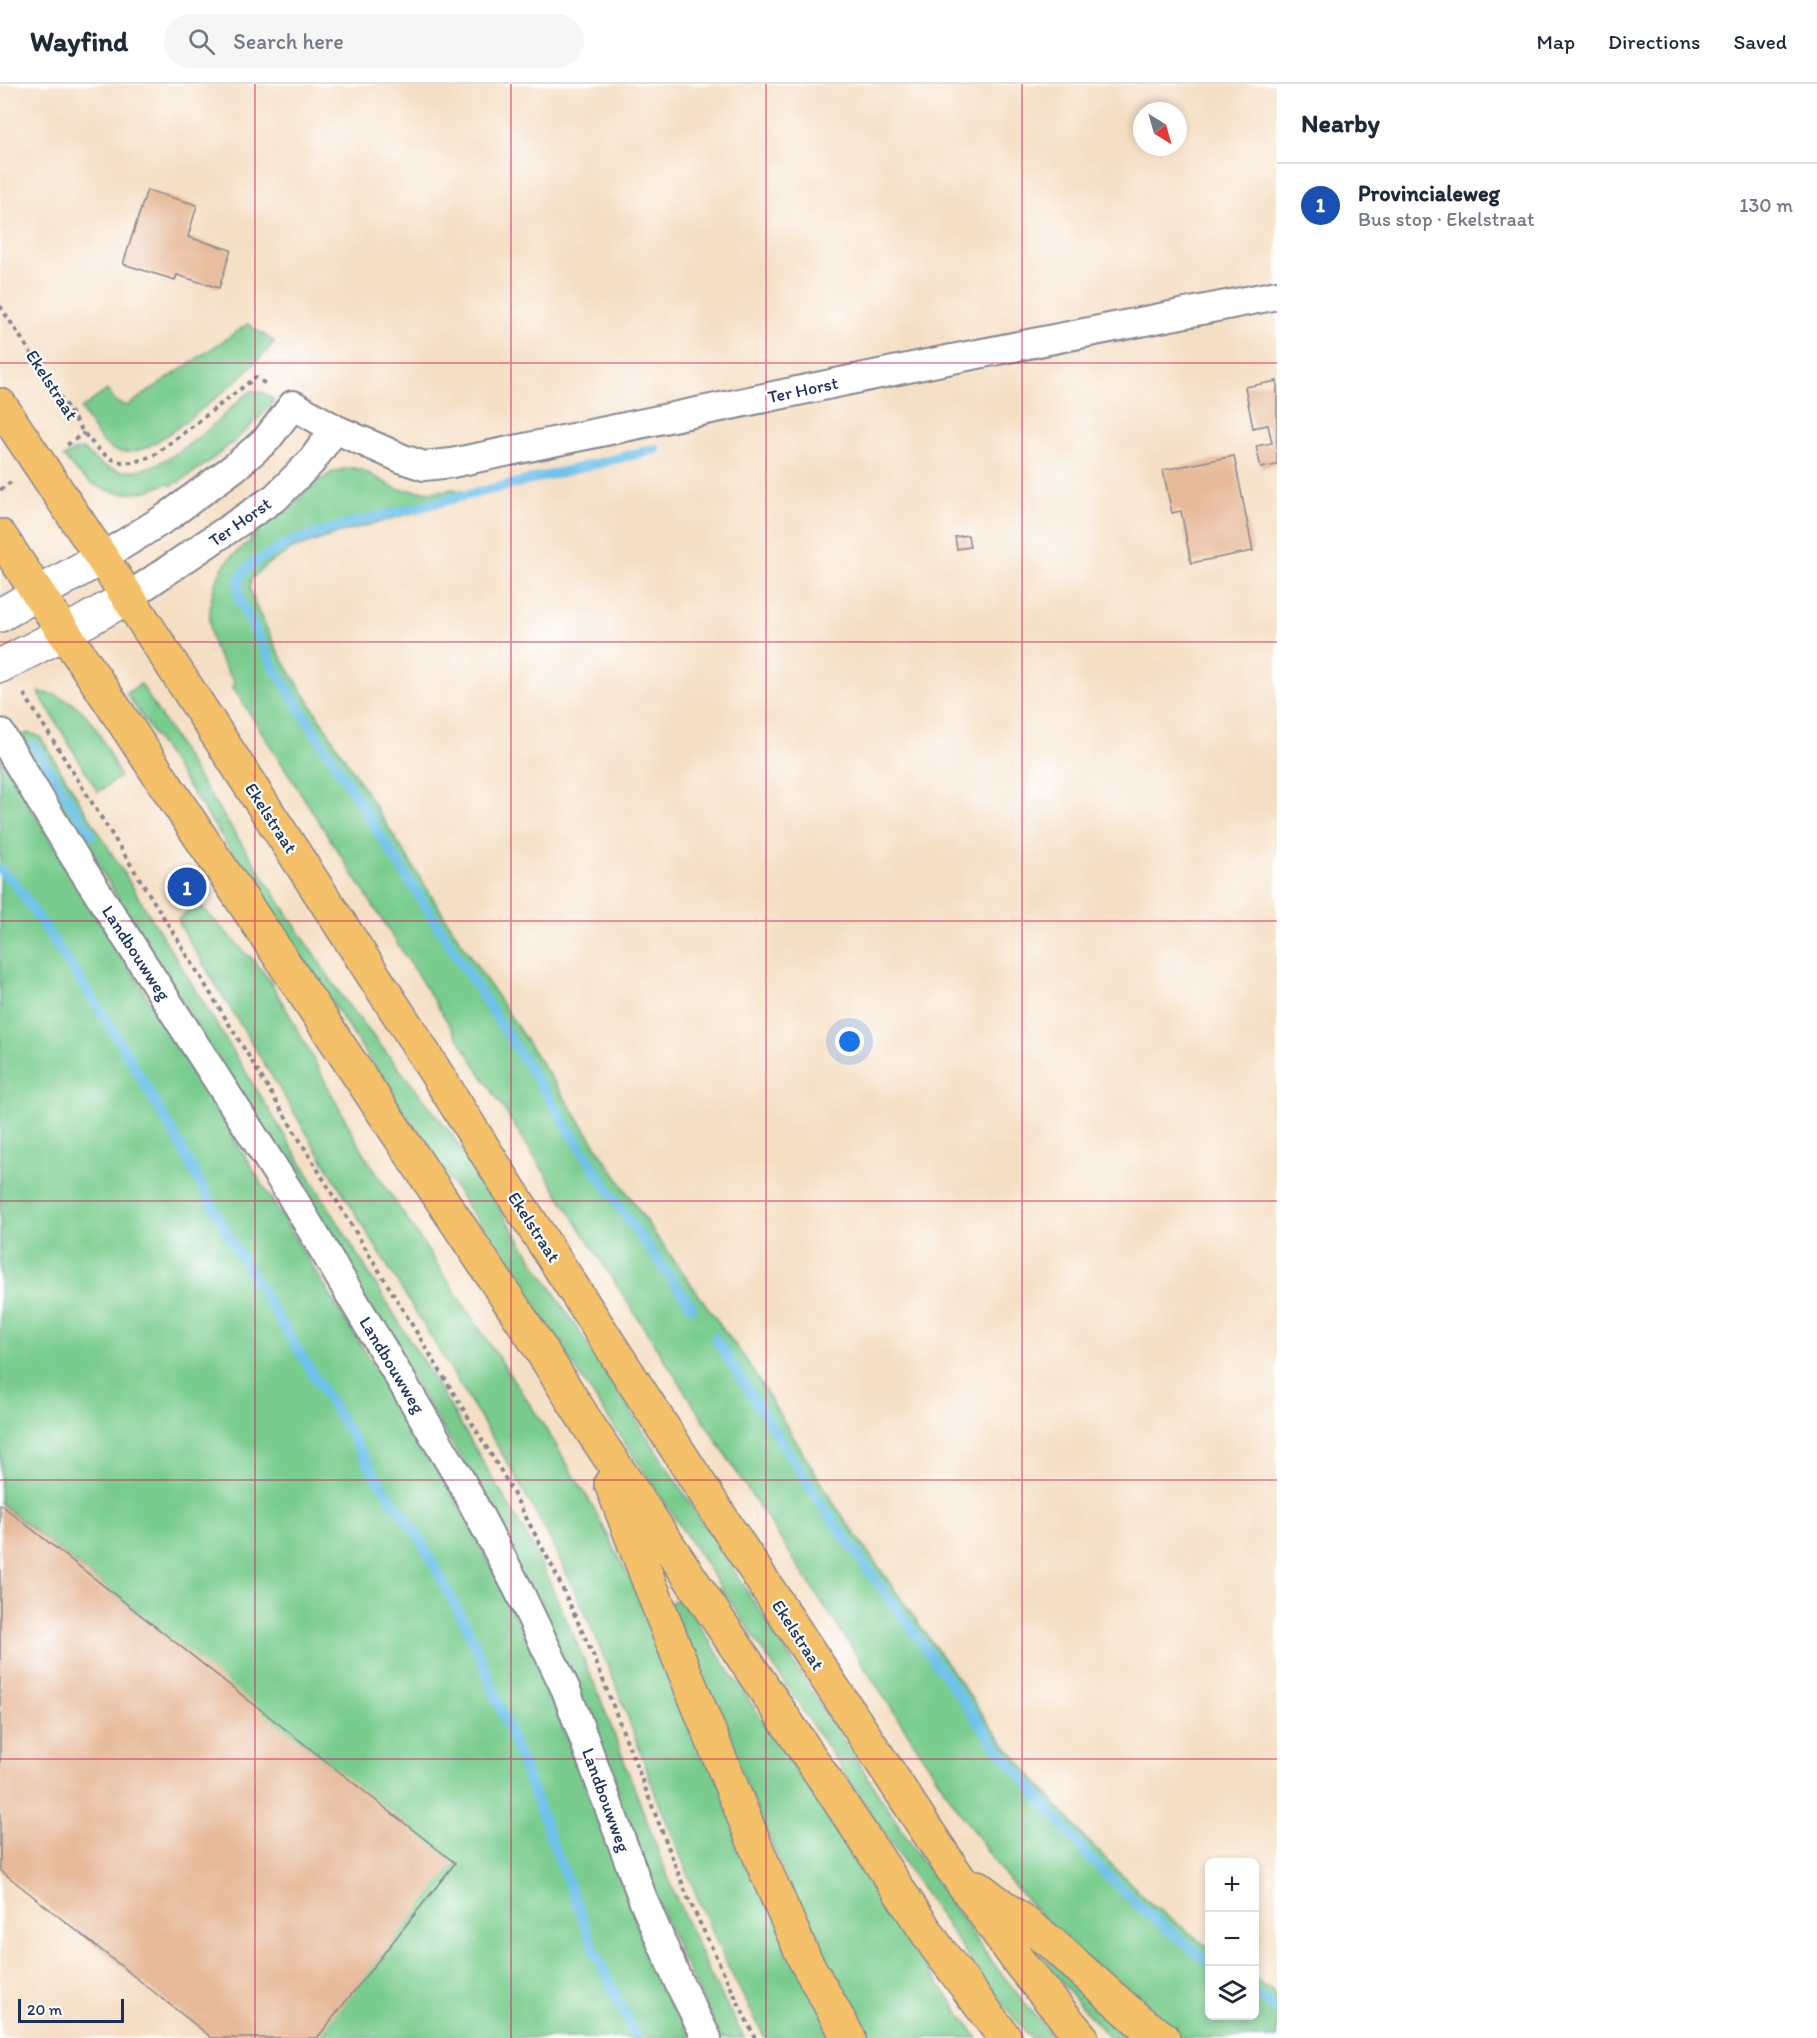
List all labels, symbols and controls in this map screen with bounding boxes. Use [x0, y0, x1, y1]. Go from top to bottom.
search box [164, 14, 584, 68]
text: Wayfind [30, 24, 128, 58]
icon: search [185, 25, 218, 58]
text: Search here [233, 28, 344, 55]
text: Map [1537, 29, 1575, 54]
text: Directions [1608, 29, 1700, 54]
text: Saved [1733, 29, 1787, 54]
north arrow [1133, 102, 1187, 156]
text: Nearby [1301, 107, 1380, 139]
text: Provincialeweg [1358, 180, 1500, 207]
text: 1 [1316, 193, 1325, 217]
text: 130 m [1739, 193, 1793, 217]
text: Bus stop · Ekelstraat [1358, 207, 1535, 231]
street label: Ekelstraat [21, 346, 83, 424]
street label: Ter Horst [766, 372, 840, 408]
street label: Ter Horst [204, 492, 276, 551]
street label: Ekelstraat [240, 779, 302, 857]
pin: 1 [168, 864, 207, 910]
street label: Landbouwweg [97, 901, 175, 1005]
your location [835, 1027, 864, 1056]
street label: Ekelstraat [503, 1188, 565, 1266]
street label: Landbouwweg [354, 1313, 430, 1418]
street label: Ekelstraat [767, 1596, 829, 1674]
street label: Landbouwweg [577, 1745, 635, 1856]
map controls [1205, 1858, 1259, 2020]
button: + [1205, 1858, 1259, 1912]
button: − [1205, 1912, 1259, 1966]
button: layers [1205, 1966, 1259, 2020]
scale bar [18, 1996, 124, 2024]
text: 20 m [27, 2000, 62, 2019]

